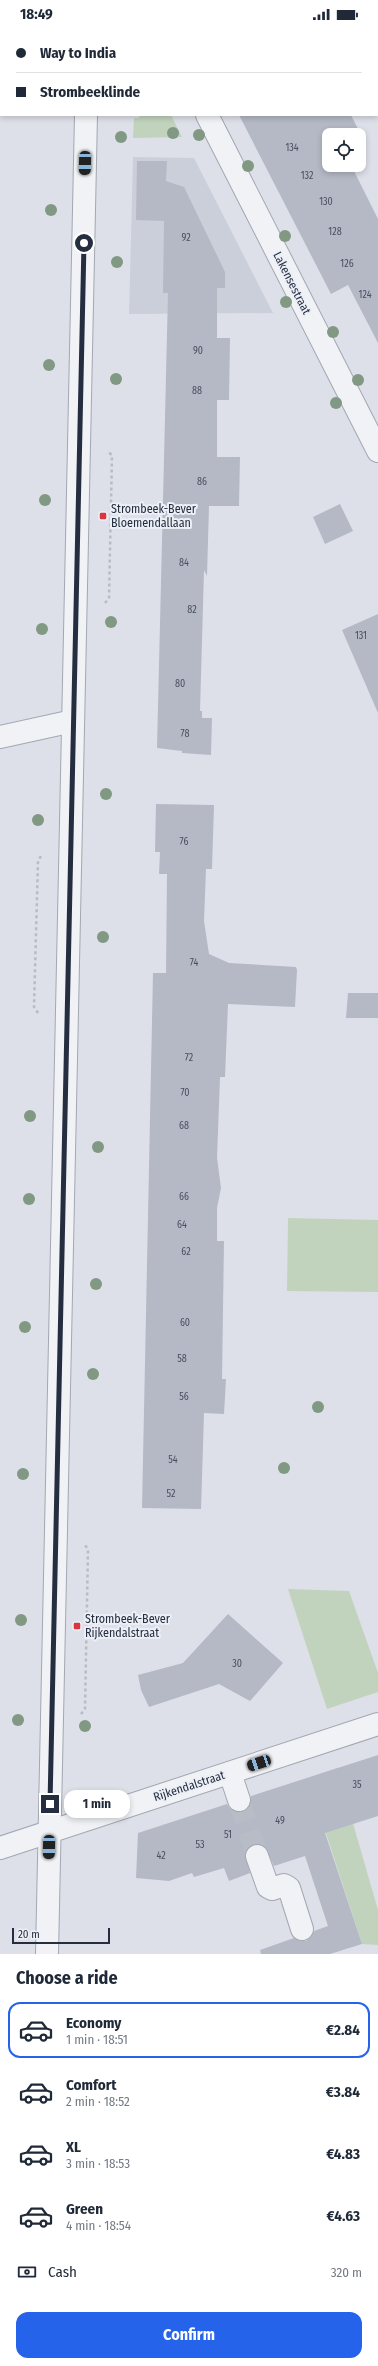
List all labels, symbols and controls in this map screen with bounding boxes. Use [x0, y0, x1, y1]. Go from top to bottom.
text: 18:49 [20, 5, 53, 23]
text: Way to India [40, 44, 116, 62]
text: Strombeeklinde [40, 83, 140, 101]
map controls [322, 128, 366, 172]
button: locate [322, 128, 366, 172]
house number: 134 [285, 142, 299, 154]
car [79, 151, 91, 175]
house number: 132 [301, 170, 314, 182]
house number: 130 [319, 196, 333, 208]
house number: 128 [328, 226, 342, 238]
house number: 92 [181, 232, 191, 244]
route start [75, 234, 93, 252]
street label: Lakensestraat [270, 249, 314, 317]
house number: 126 [340, 258, 354, 270]
house number: 124 [359, 289, 372, 301]
house number: 90 [193, 345, 203, 357]
house number: 88 [192, 385, 202, 397]
house number: 86 [197, 476, 207, 488]
place label: Strombeek-Bever Bloemendallaan [111, 502, 197, 530]
marker: Strombeek-Bever Bloemendallaan [98, 511, 108, 521]
house number: 84 [179, 557, 189, 569]
house number: 82 [187, 604, 197, 616]
house number: 131 [355, 630, 367, 642]
house number: 80 [175, 678, 185, 690]
house number: 78 [181, 728, 189, 740]
house number: 76 [180, 836, 188, 848]
house number: 74 [190, 957, 198, 969]
house number: 72 [185, 1052, 194, 1064]
house number: 70 [180, 1087, 190, 1099]
house number: 68 [179, 1120, 189, 1132]
house number: 66 [179, 1191, 189, 1203]
house number: 64 [177, 1219, 187, 1231]
house number: 62 [181, 1246, 191, 1258]
house number: 60 [180, 1317, 190, 1329]
house number: 58 [177, 1353, 187, 1365]
house number: 56 [179, 1391, 189, 1403]
house number: 54 [168, 1454, 178, 1466]
house number: 52 [167, 1488, 176, 1500]
place label: Strombeek-Bever Rijkendalstraat [85, 1612, 171, 1640]
marker: Strombeek-Bever Rijkendalstraat [72, 1621, 82, 1631]
house number: 30 [232, 1658, 242, 1670]
car [246, 1754, 272, 1772]
street label: Rijkendalstraat [152, 1768, 226, 1804]
house number: 35 [352, 1779, 362, 1791]
callout: 1 min [64, 1790, 130, 1818]
route end [41, 1795, 59, 1813]
text: 1 min [83, 1796, 111, 1811]
house number: 49 [275, 1815, 285, 1827]
house number: 51 [224, 1829, 232, 1841]
car [43, 1835, 55, 1859]
house number: 53 [195, 1839, 205, 1851]
house number: 42 [156, 1850, 166, 1862]
scale bar [12, 1926, 110, 1945]
text: 20 m [18, 1928, 40, 1941]
text: Choose a ride [16, 1967, 118, 1989]
icon: car [18, 2012, 54, 2048]
text: Economy [66, 2014, 121, 2032]
text: €2.84 [326, 2021, 360, 2039]
text: 1 min · 18:51 [66, 2032, 128, 2047]
icon: car [18, 2074, 54, 2110]
text: Comfort [66, 2076, 117, 2094]
text: €3.84 [326, 2083, 360, 2101]
text: 2 min · 18:52 [66, 2094, 130, 2109]
icon: car [18, 2136, 54, 2172]
text: XL [66, 2138, 81, 2156]
text: €4.83 [326, 2145, 360, 2163]
text: 3 min · 18:53 [66, 2156, 130, 2171]
icon: car [18, 2198, 54, 2234]
text: Green [66, 2200, 103, 2218]
text: €4.63 [327, 2207, 360, 2225]
text: 4 min · 18:54 [66, 2218, 131, 2233]
icon: cash [16, 2261, 38, 2283]
text: Cash [48, 2263, 77, 2281]
text: 320 m [331, 2265, 362, 2280]
button: Confirm [16, 2312, 362, 2358]

